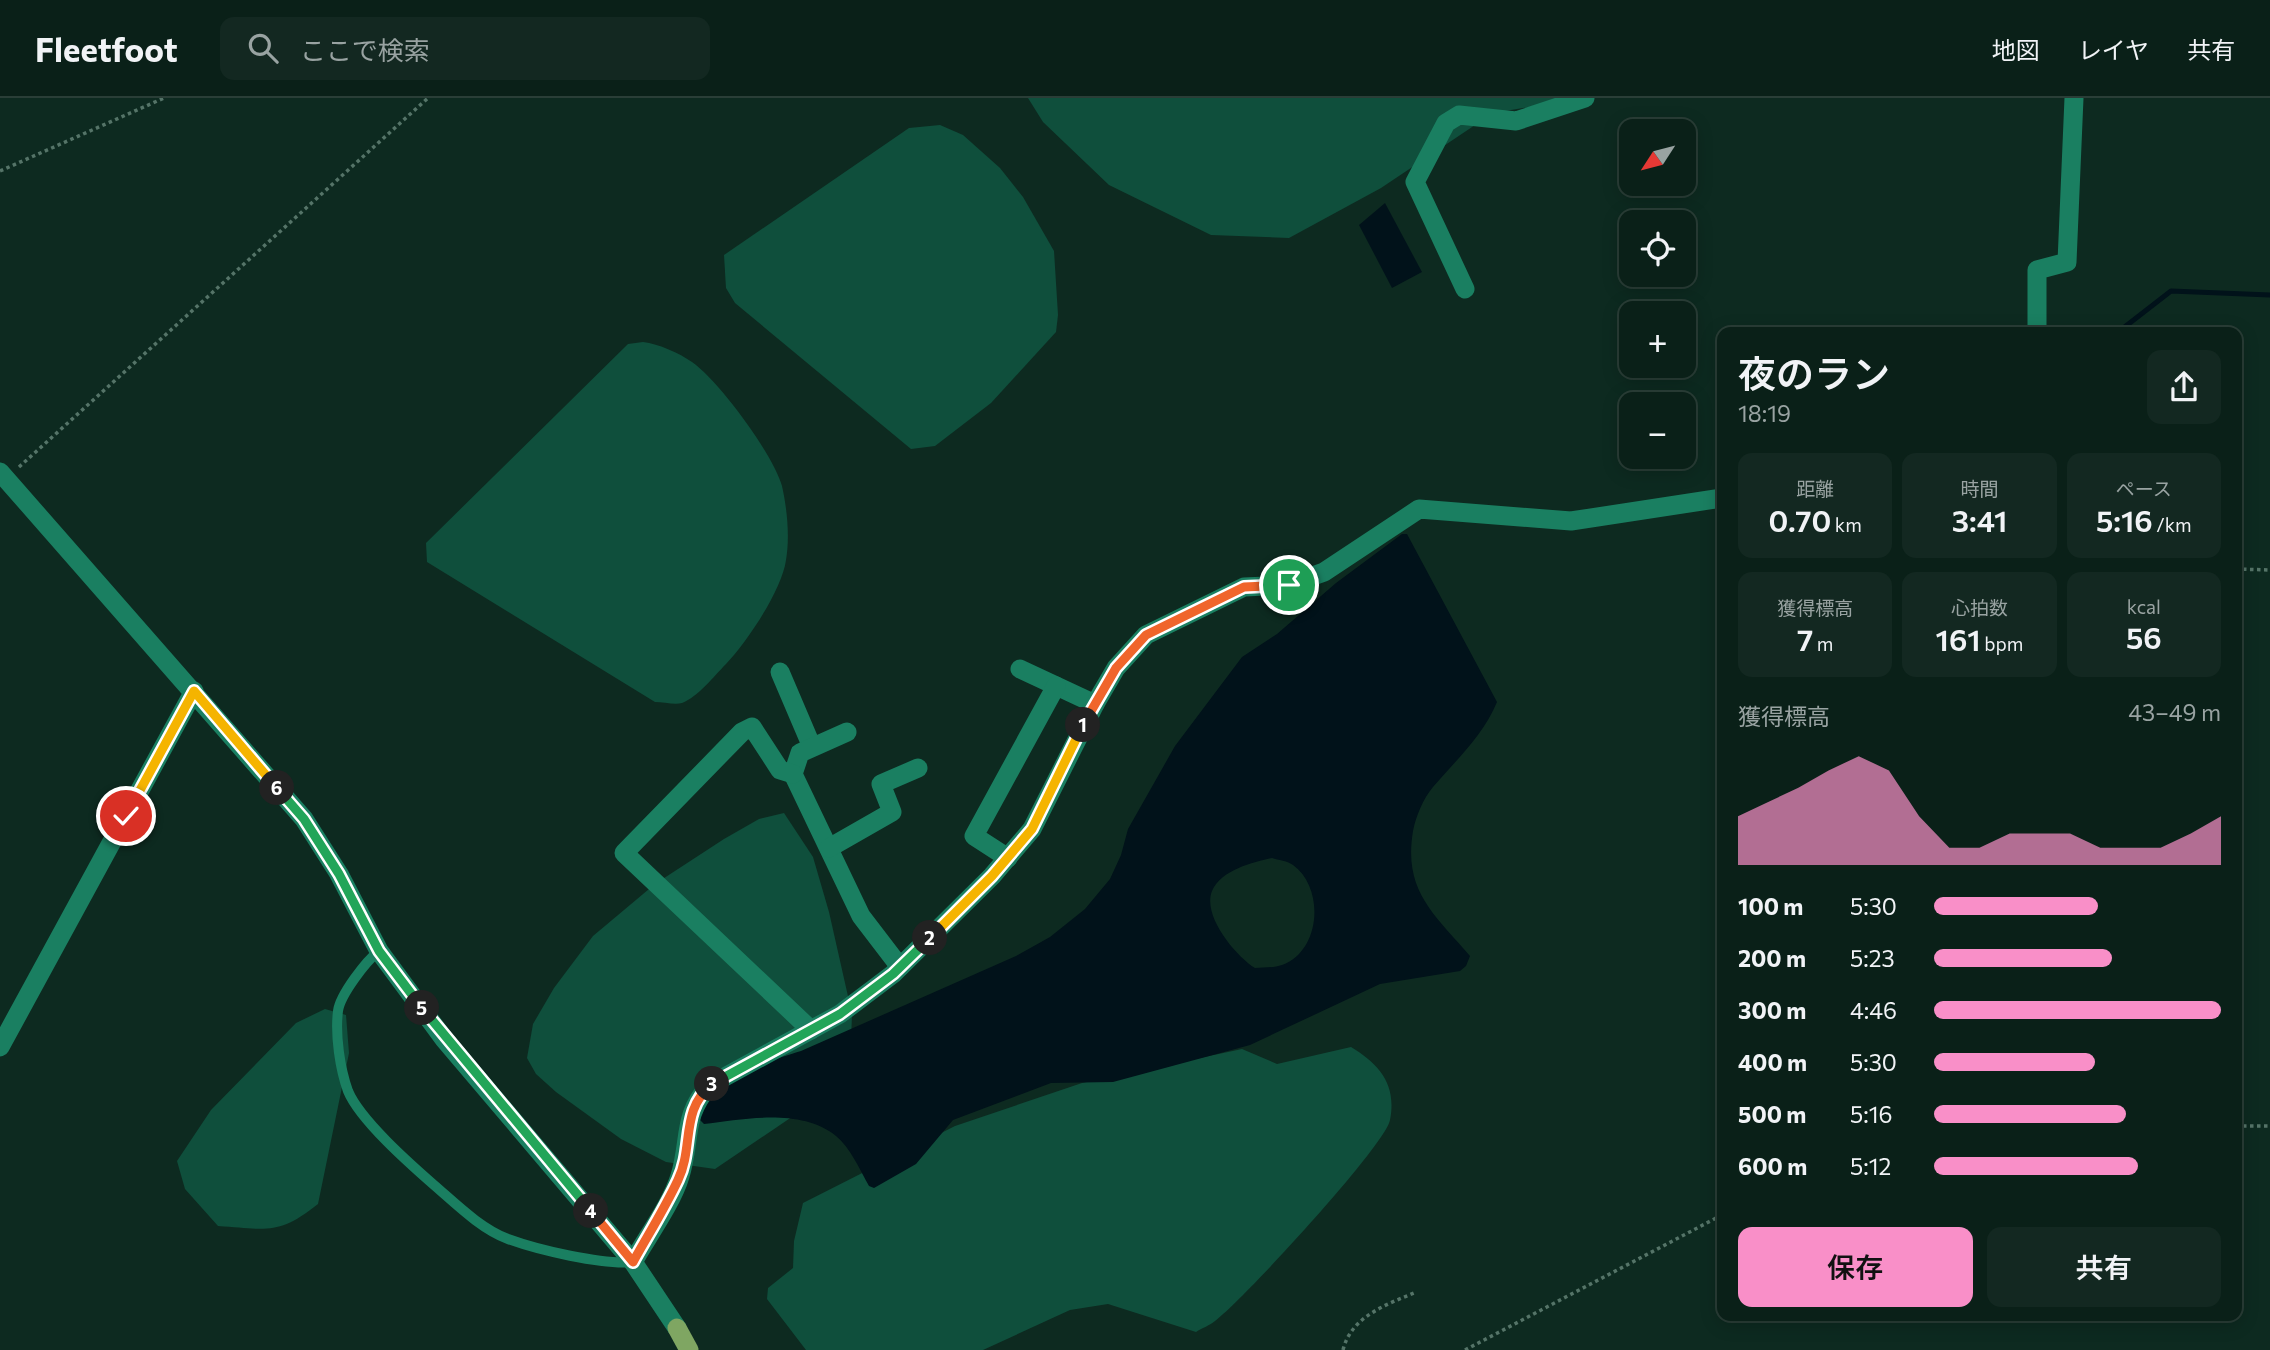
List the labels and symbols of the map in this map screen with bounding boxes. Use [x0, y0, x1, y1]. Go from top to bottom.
north arrow [1619, 119, 1696, 196]
pin [1259, 555, 1319, 615]
pin: 1 [1066, 708, 1100, 742]
pin: 6 [260, 770, 294, 806]
pin [96, 786, 156, 846]
pin: 2 [912, 920, 948, 956]
pin: 5 [404, 990, 440, 1026]
pin: 3 [694, 1066, 730, 1102]
pin: 4 [574, 1194, 608, 1228]

